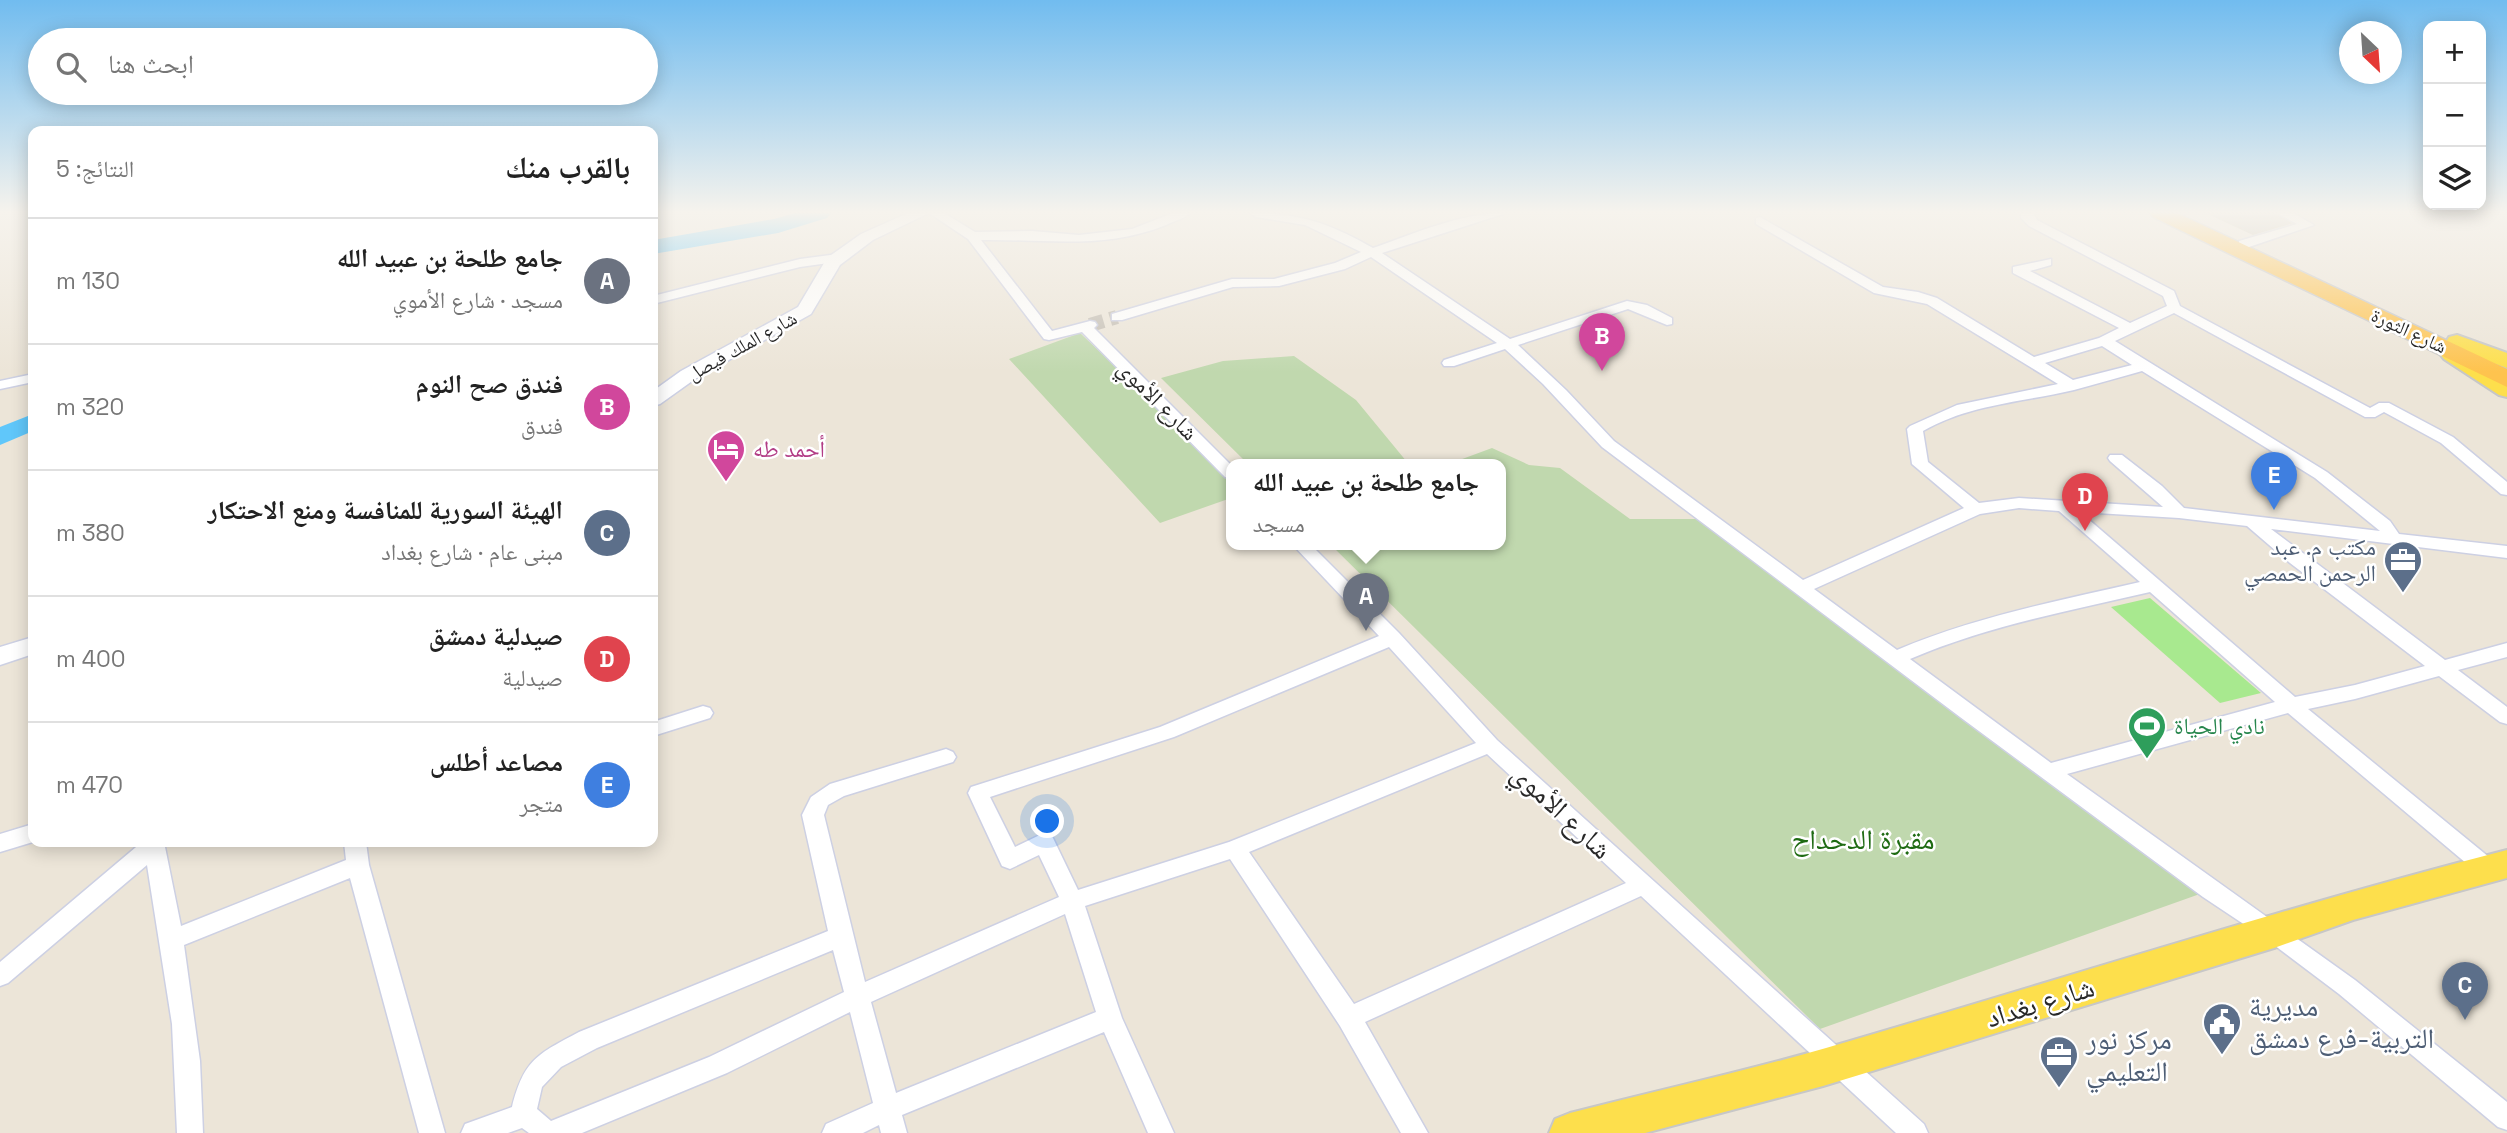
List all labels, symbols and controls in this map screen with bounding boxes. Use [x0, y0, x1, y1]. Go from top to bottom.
north arrow [2339, 21, 2402, 84]
map controls [2423, 21, 2486, 210]
button: + [2423, 21, 2486, 84]
search box [28, 28, 658, 105]
text: ابحث هنا [108, 47, 194, 81]
icon: search [52, 48, 90, 86]
button: − [2423, 84, 2486, 147]
button: layers [2423, 147, 2486, 210]
text: بالقرب منك [505, 148, 630, 187]
text: النتائج: 5 [56, 154, 134, 184]
text: جامع طلحة بن عبيد الله [337, 241, 563, 275]
text: 130 m [56, 266, 120, 296]
text: A [600, 266, 614, 296]
text: مسجد · شارع الأموي [392, 285, 563, 315]
street label: شارع الثورة [2367, 303, 2451, 359]
street label: شارع الملك فيصل [683, 306, 801, 386]
pin: B [1579, 313, 1625, 371]
street label: شارع الأموي [1108, 353, 1205, 450]
text: فندق صح النوم [416, 367, 563, 401]
text: 320 m [56, 392, 124, 422]
text: B [599, 392, 615, 422]
text: فندق [521, 411, 563, 441]
hotel icon: أحمد طه [705, 428, 747, 483]
place label: أحمد طه [753, 434, 825, 464]
pin: E [2251, 452, 2297, 510]
popup [1226, 459, 1506, 550]
text: جامع طلحة بن عبيد الله [1253, 465, 1479, 499]
pin: D [2062, 473, 2108, 531]
text: الهيئة السورية للمنافسة ومنع الاحتكار [208, 493, 563, 527]
text: مسجد [1253, 509, 1305, 539]
text: 380 m [56, 518, 125, 548]
text: C [600, 518, 614, 548]
place label: مكتب م. عبد الرحمن الحمصي [2244, 532, 2376, 592]
text: مبنى عام · شارع بغداد [381, 537, 563, 567]
office icon: مكتب م. عبد الرحمن الحمصي [2382, 539, 2424, 594]
pin: A [1343, 573, 1389, 631]
text: صيدلية دمشق [428, 619, 563, 653]
text: 400 m [56, 644, 126, 674]
text: D [599, 644, 615, 674]
text: صيدلية [502, 663, 563, 693]
sports icon: نادي الحياة [2126, 705, 2168, 760]
place label: نادي الحياة [2174, 711, 2265, 745]
text: مصاعد أطلس [430, 745, 563, 779]
street label: شارع الأموي [1501, 755, 1620, 870]
text: 470 m [56, 770, 123, 800]
text: E [601, 770, 613, 800]
text: متجر [520, 789, 563, 819]
your location [1030, 804, 1064, 838]
park label: مقبرة الدحداح [1791, 821, 1935, 857]
pin: C [2442, 962, 2488, 1020]
street label: شارع بغداد [1982, 969, 2098, 1035]
place label: مديرية التربية-فرع دمشق [2249, 988, 2434, 1056]
public building icon: مديرية التربية-فرع دمشق [2201, 1001, 2243, 1056]
place label: مركز نور التعليمي [2085, 1021, 2172, 1094]
office icon: مركز نور التعليمي [2038, 1034, 2080, 1089]

